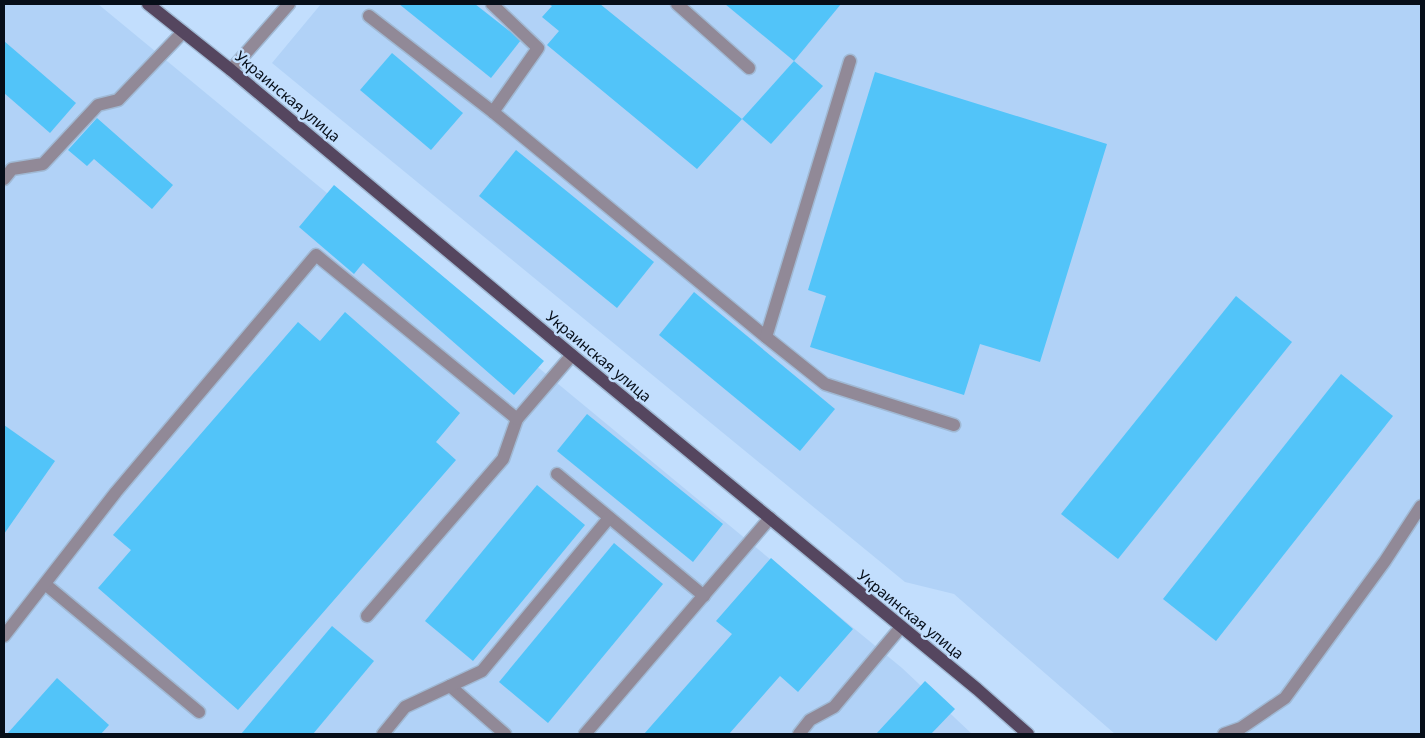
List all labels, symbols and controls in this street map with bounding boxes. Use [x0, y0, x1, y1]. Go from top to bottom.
street label: Украинская улица [231, 46, 345, 146]
street label: Украинская улица [542, 306, 656, 406]
street label: Украинская улица [854, 565, 968, 663]

